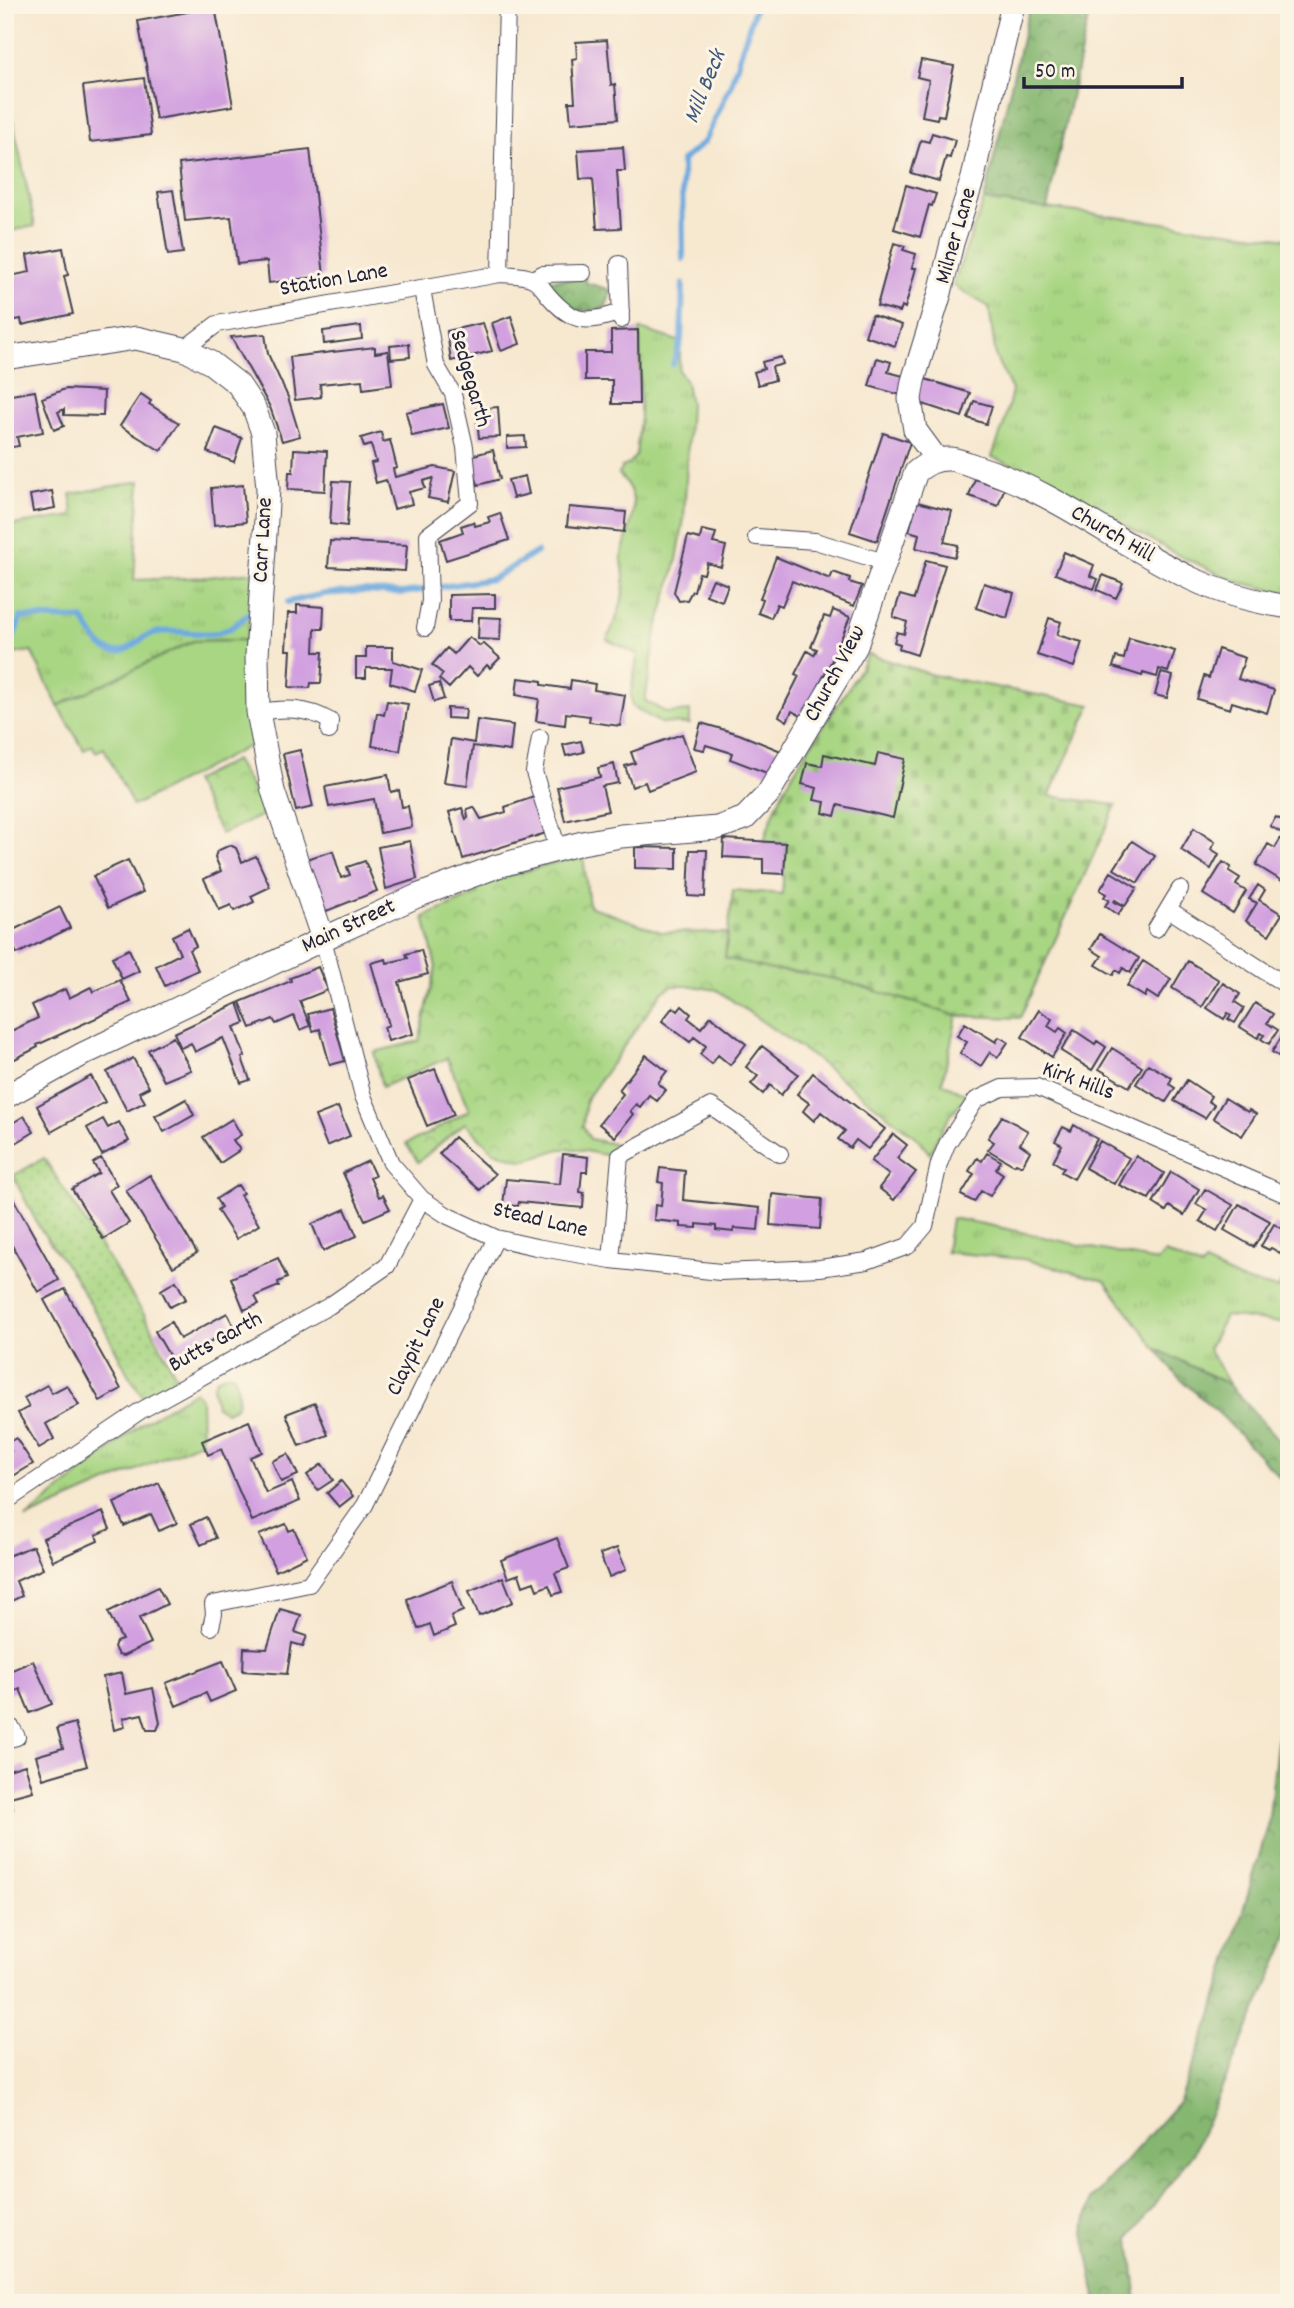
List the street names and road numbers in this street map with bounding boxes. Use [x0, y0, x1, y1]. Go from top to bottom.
street label: Milner Lane [928, 184, 986, 288]
street label: Station Lane [277, 255, 391, 307]
street label: Sedgegarth [439, 327, 499, 431]
street label: Carr Lane [245, 496, 283, 584]
street label: Church Hill [1064, 498, 1161, 573]
street label: Church View [797, 620, 875, 728]
street label: Main Street [297, 891, 401, 963]
street label: Kirk Hills [1037, 1054, 1119, 1110]
street label: Stead Lane [489, 1194, 591, 1248]
street label: Claypit Lane [379, 1292, 455, 1402]
street label: Butts Garth [163, 1304, 269, 1382]

